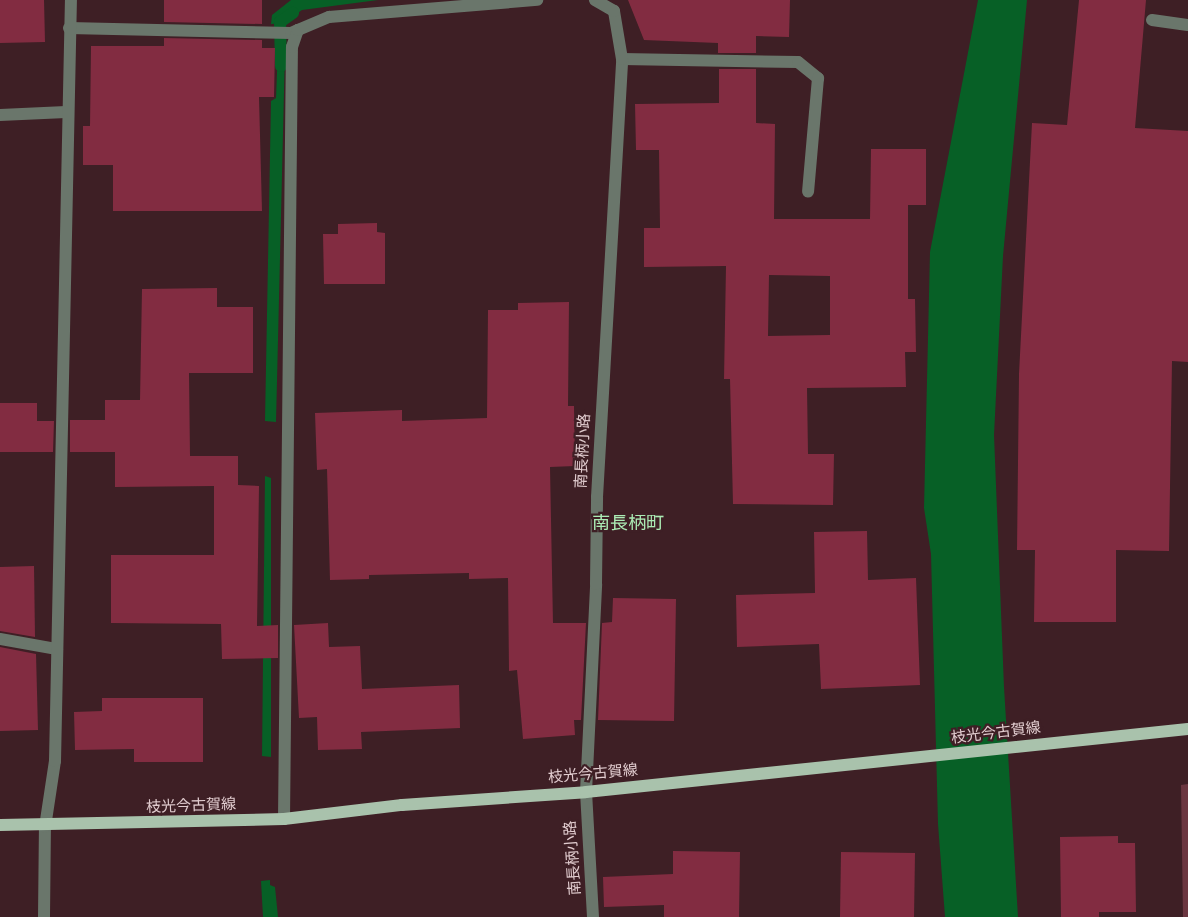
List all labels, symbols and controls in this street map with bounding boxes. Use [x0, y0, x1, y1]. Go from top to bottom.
street label: 南長柄小路 [572, 413, 594, 489]
district label: 南長柄町 [592, 513, 664, 535]
street label: 枝光今古賀線 [950, 719, 1042, 747]
street label: 枝光今古賀線 [547, 761, 639, 787]
street label: 枝光今古賀線 [146, 795, 236, 817]
street label: 南長柄小路 [561, 820, 585, 896]

